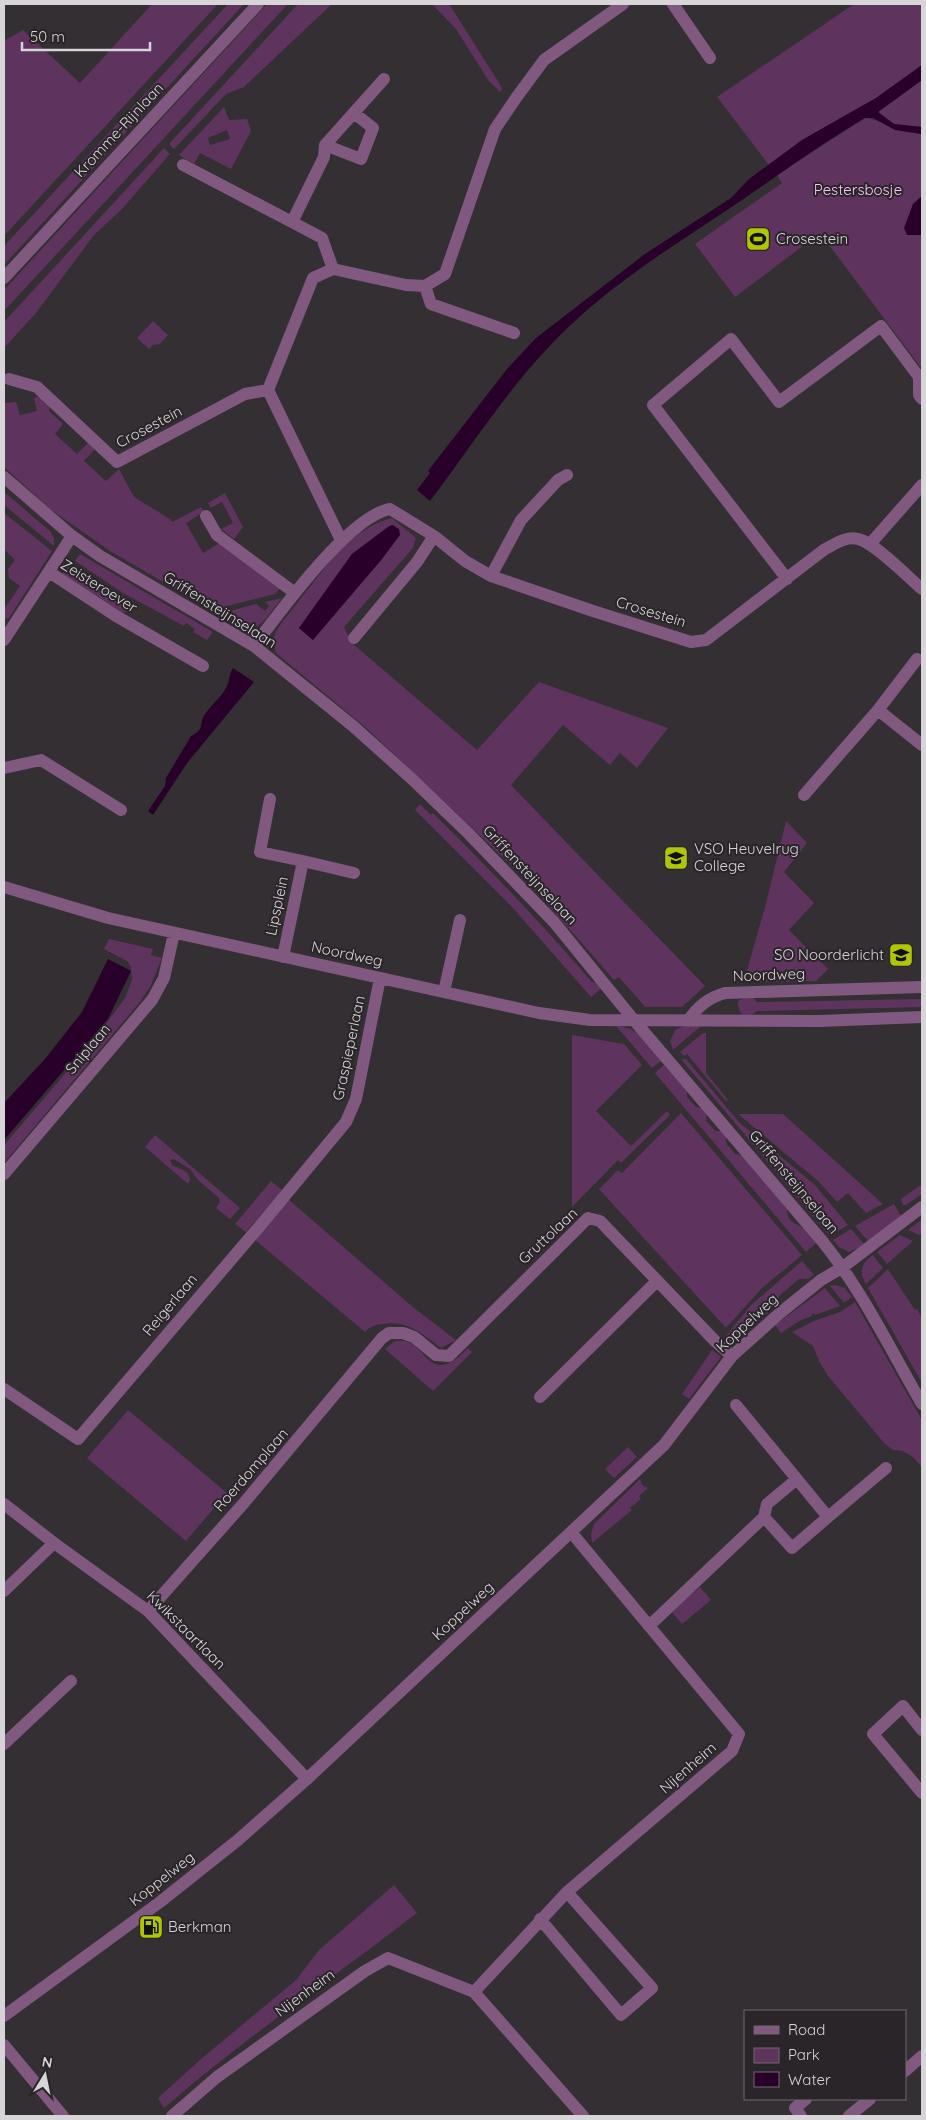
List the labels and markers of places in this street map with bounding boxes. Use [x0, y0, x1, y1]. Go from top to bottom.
sports icon: Crosestein [745, 226, 771, 252]
place label: Crosestein [776, 229, 848, 248]
place label: VSO Heuvelrug College [694, 839, 799, 875]
school or university icon: VSO Heuvelrug College [663, 845, 689, 871]
school or university icon: SO Noorderlicht [888, 942, 914, 968]
place label: SO Noorderlicht [774, 945, 884, 964]
fuel station icon: Berkman [138, 1914, 164, 1940]
place label: Berkman [168, 1917, 231, 1936]

